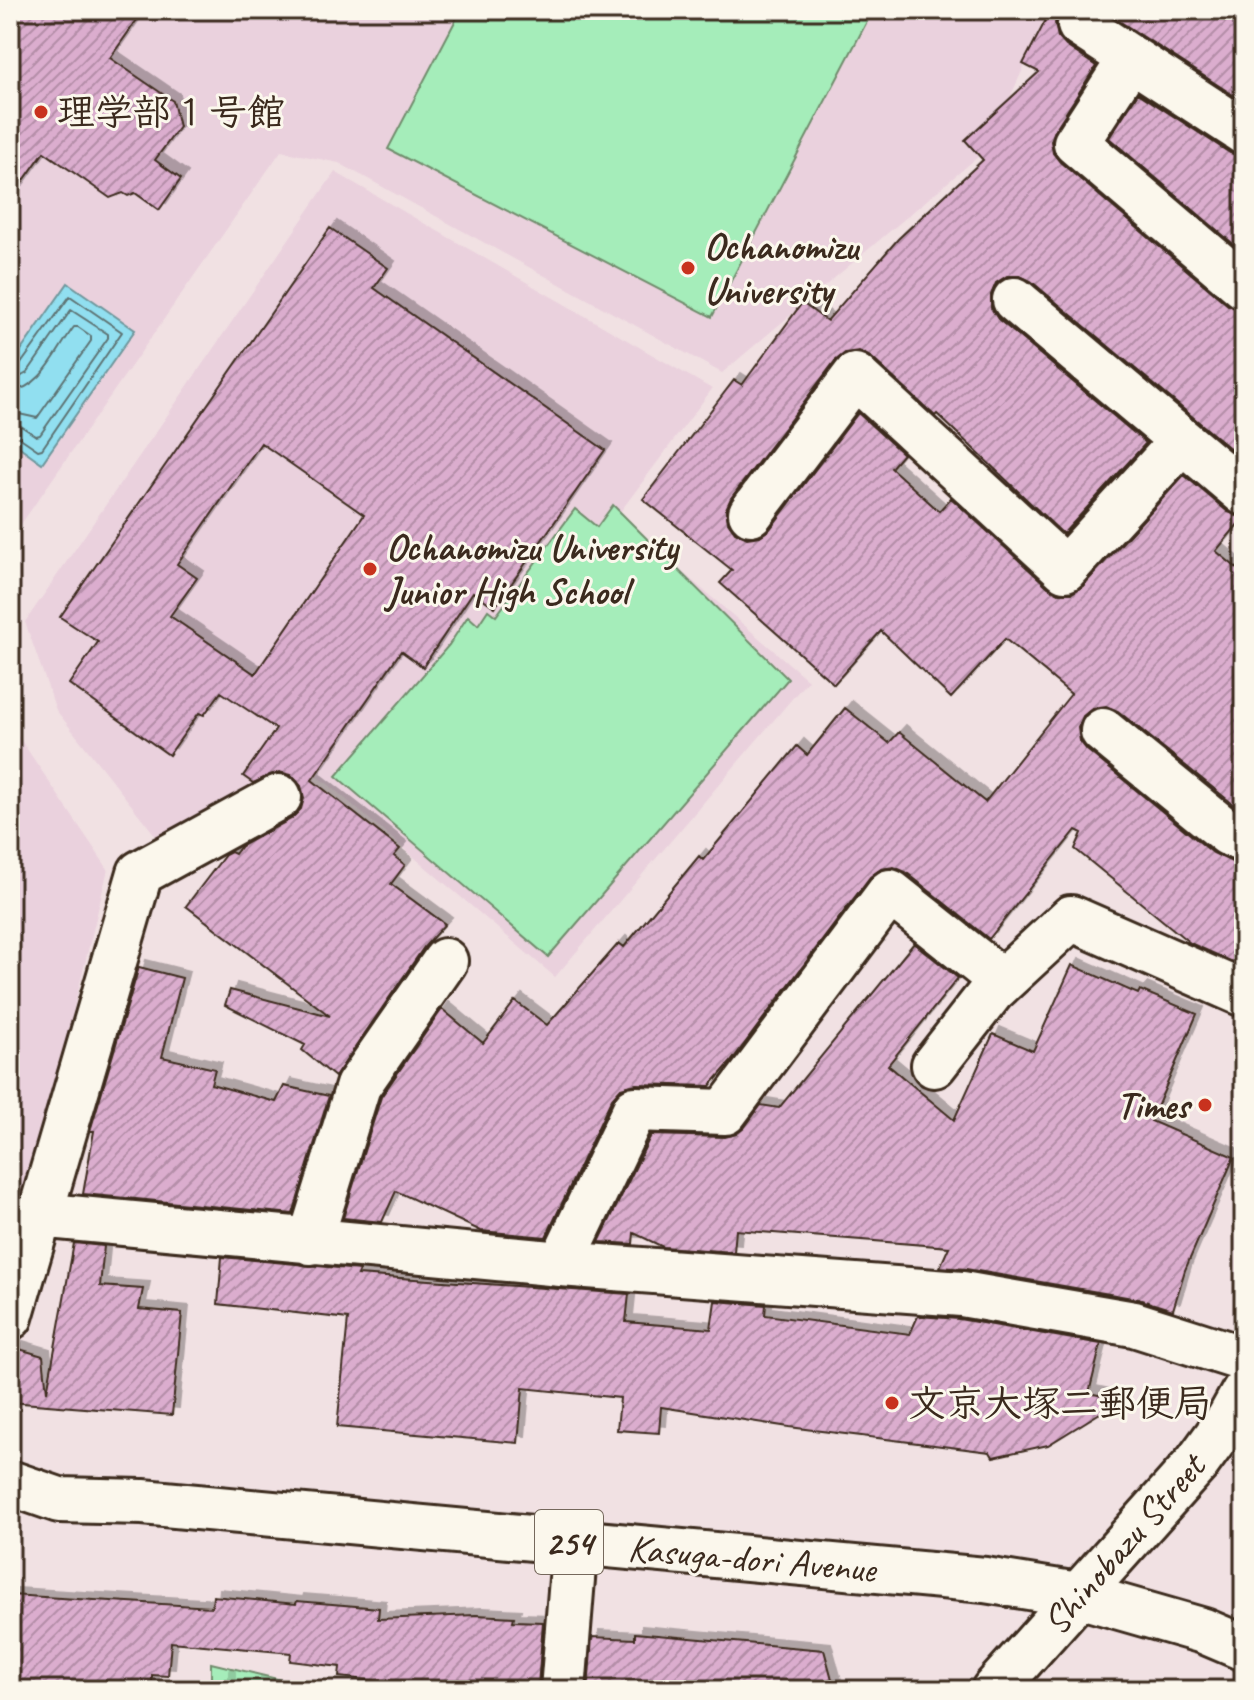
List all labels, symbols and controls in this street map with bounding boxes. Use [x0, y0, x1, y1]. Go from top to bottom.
place label: 理学部１号館 [57, 89, 285, 136]
marker: 理学部１号館 [32, 103, 50, 121]
place label: Ochanomizu University [704, 223, 861, 314]
marker: Ochanomizu University [679, 259, 697, 277]
place label: Ochanomizu University Junior High School [383, 524, 681, 615]
marker: Ochanomizu University Junior High School [361, 560, 379, 578]
place label: Times [1117, 1082, 1193, 1129]
marker: Times [1196, 1096, 1214, 1114]
place label: 文京大塚二郵便局 [908, 1380, 1212, 1427]
marker: 文京大塚二郵便局 [883, 1394, 901, 1412]
street label: Shinobazu Street [1032, 1442, 1217, 1644]
road number: 254 [535, 1510, 603, 1574]
street label: Kasuga-dori Avenue [626, 1524, 880, 1593]

